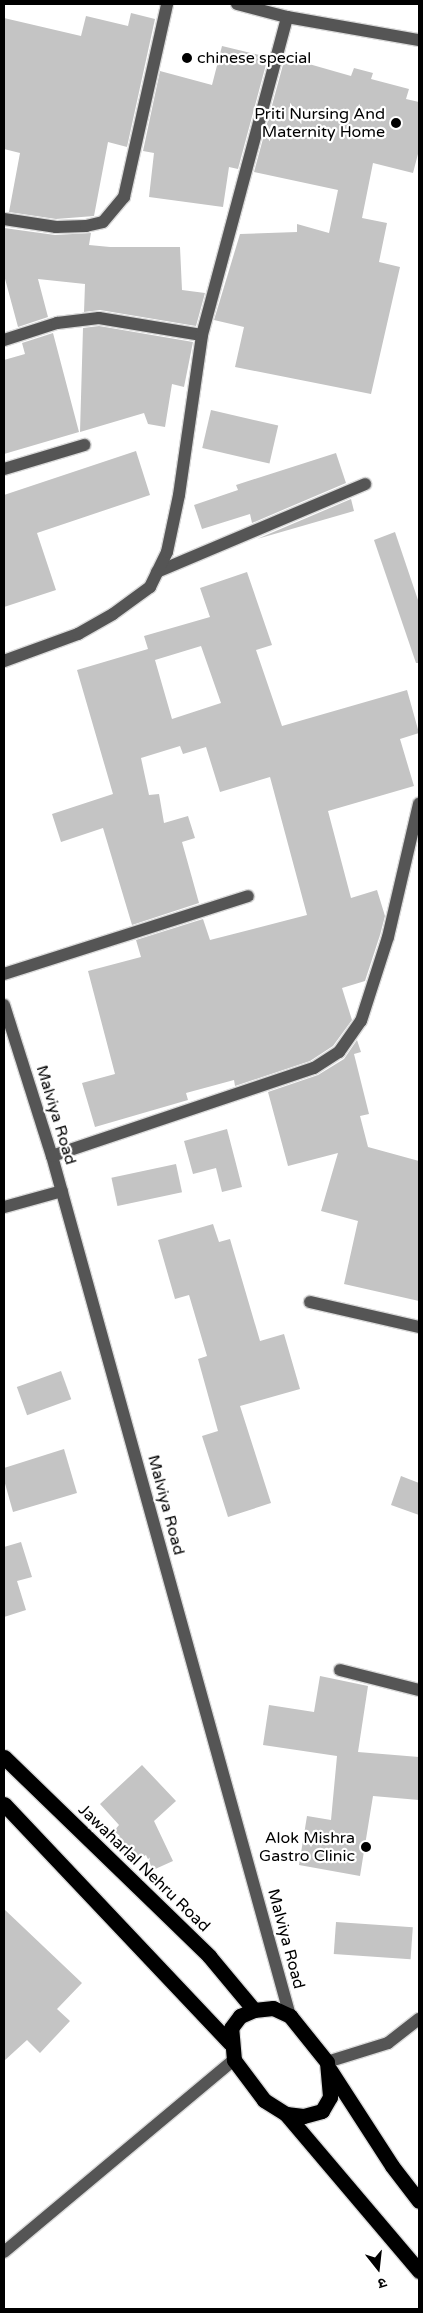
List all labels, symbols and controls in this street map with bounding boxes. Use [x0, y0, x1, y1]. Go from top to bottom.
place label: chinese special [197, 48, 311, 68]
marker: chinese special [181, 52, 193, 64]
place label: Priti Nursing And Maternity Home [254, 104, 385, 142]
marker: Priti Nursing And Maternity Home [389, 116, 403, 130]
street label: Malviya Road [32, 1063, 80, 1167]
street label: Malviya Road [143, 1453, 189, 1557]
street label: Jawaharlal Nehru Road [74, 1800, 214, 1936]
place label: Alok Mishra Gastro Clinic [259, 1828, 355, 1866]
marker: Alok Mishra Gastro Clinic [359, 1840, 373, 1854]
street label: Malviya Road [263, 1887, 309, 1991]
north arrow [353, 2243, 403, 2293]
text: उ [376, 2274, 389, 2292]

